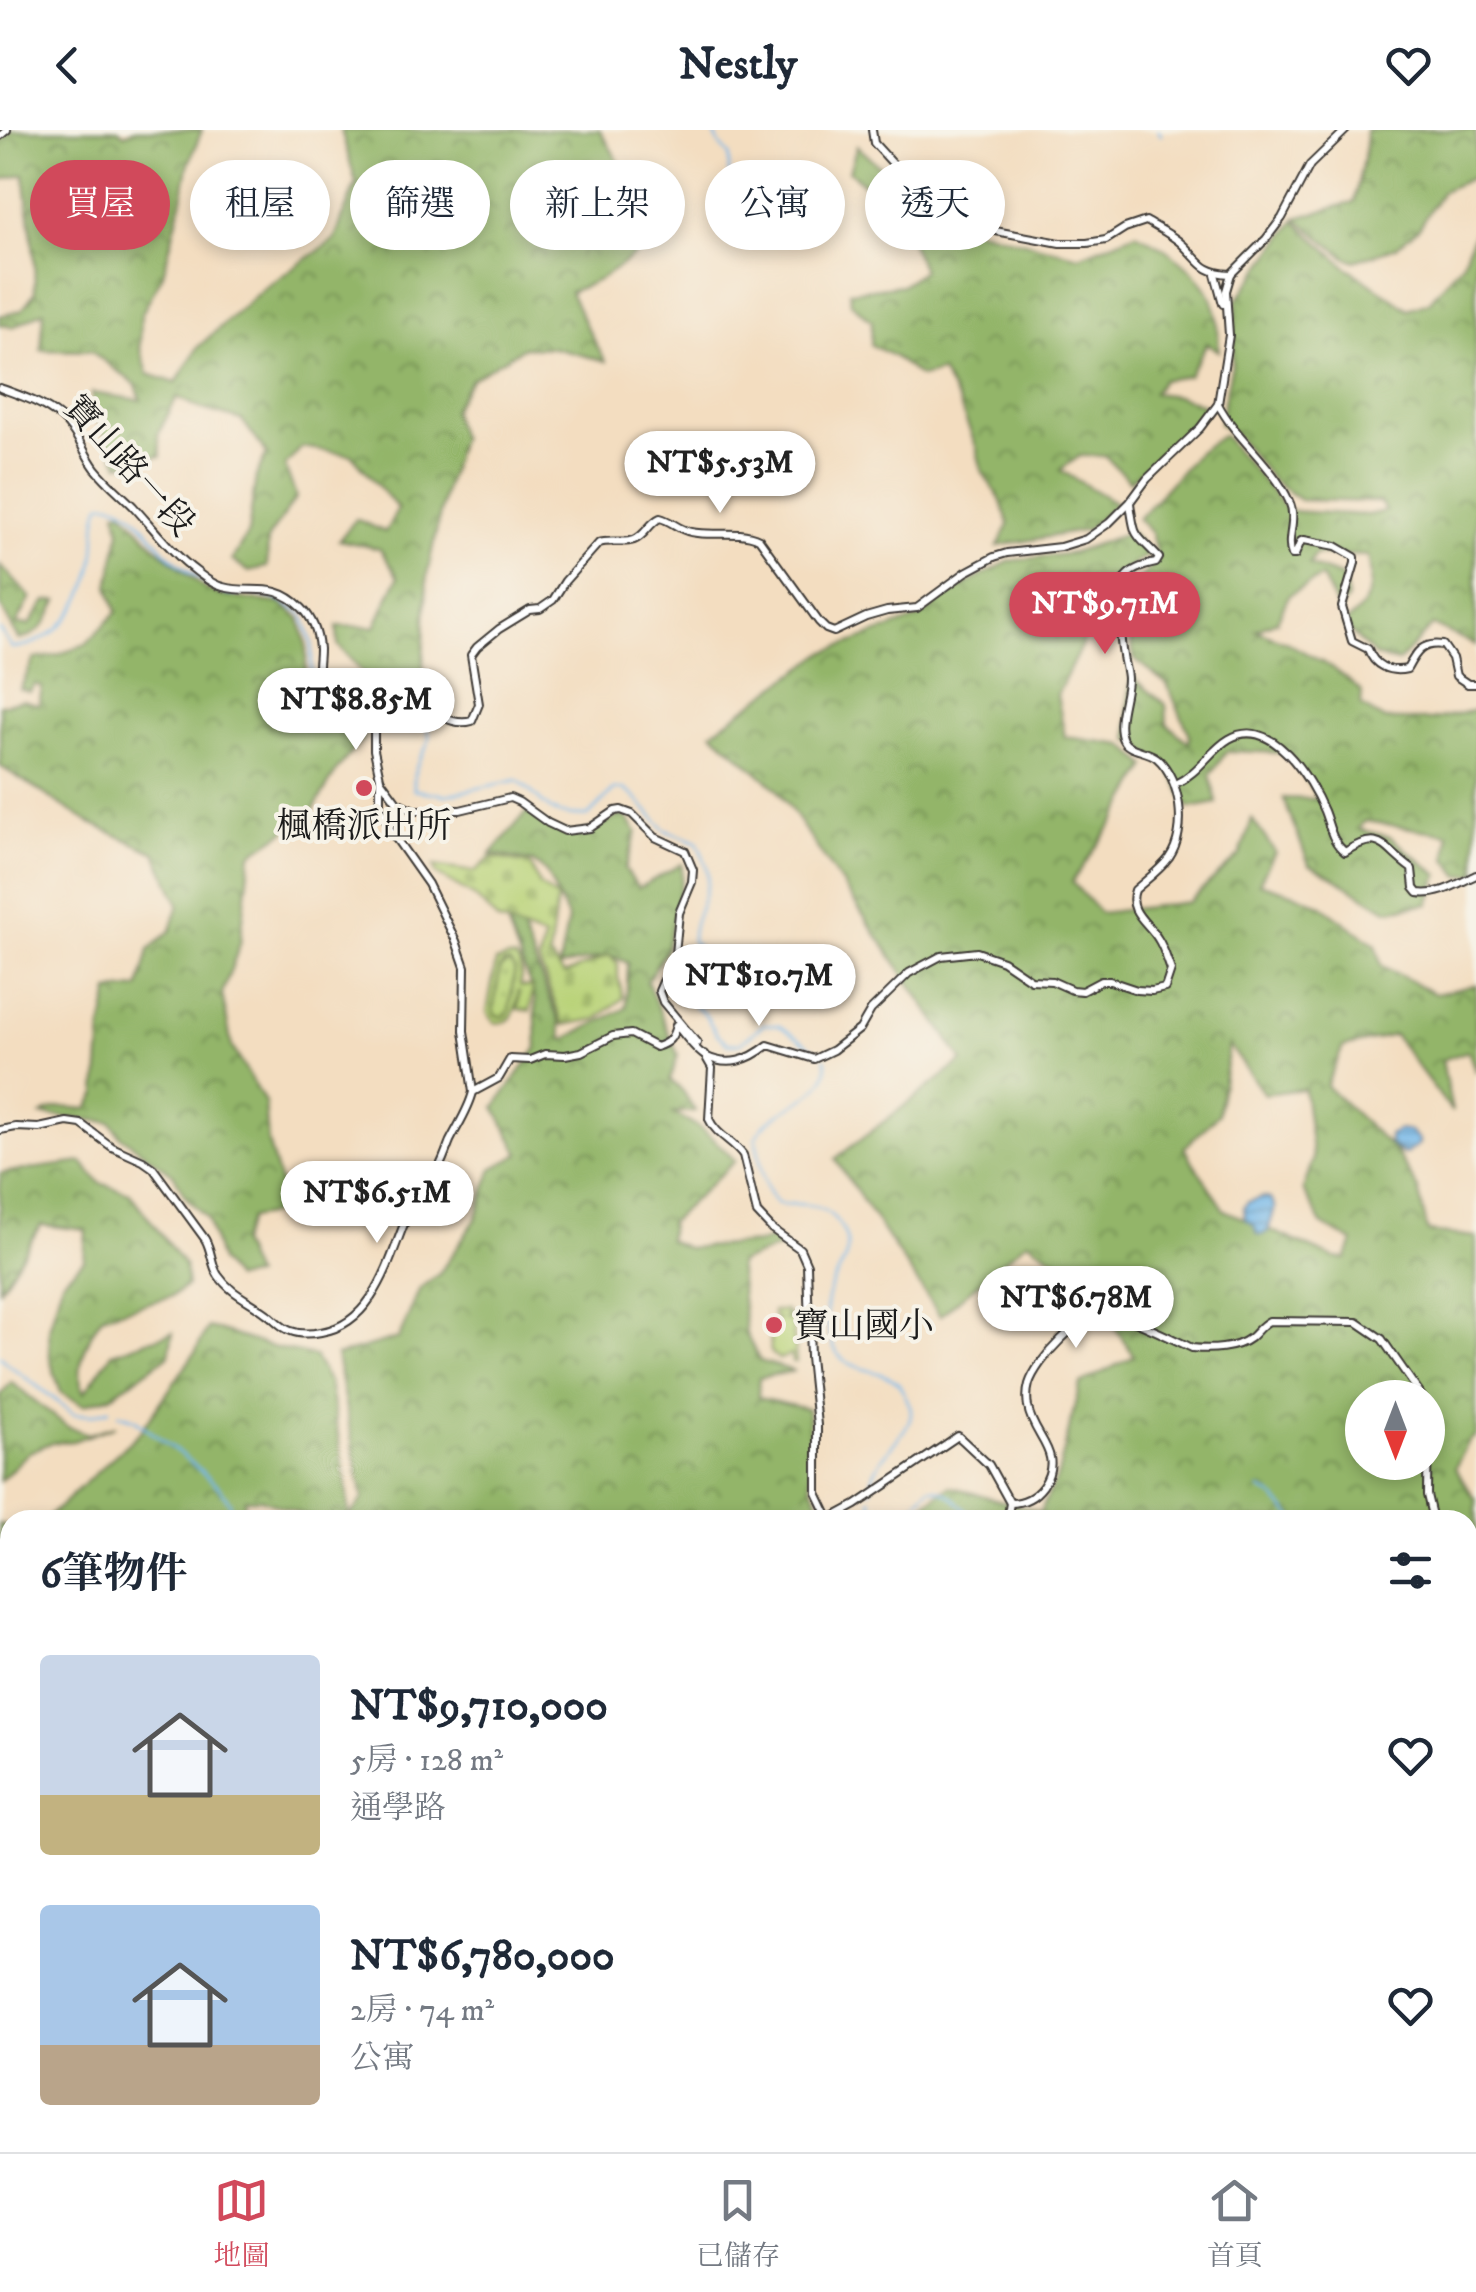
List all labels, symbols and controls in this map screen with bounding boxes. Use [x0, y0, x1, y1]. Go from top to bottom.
text: Nestly [679, 37, 797, 93]
icon: back [40, 38, 95, 93]
icon: heart [1381, 38, 1436, 93]
chip: 買屋 [30, 160, 170, 250]
chip: 租屋 [190, 160, 330, 250]
chip: 篩選 [350, 160, 490, 250]
chip: 新上架 [510, 160, 685, 250]
chip: 公寓 [705, 160, 845, 250]
chip: 透天 [865, 160, 1005, 250]
street label: 寶山路一段 [54, 387, 203, 546]
pin: NT$5.53M [617, 431, 823, 516]
text: NT$5.53M [646, 443, 794, 483]
pin: NT$9.71M [1002, 572, 1208, 657]
text: NT$9.71M [1031, 584, 1179, 624]
pin: NT$8.85M [253, 668, 459, 753]
text: NT$8.85M [280, 680, 432, 720]
marker: 楓橋派出所 [353, 777, 375, 799]
place label: 楓橋派出所 [276, 805, 452, 849]
pin: NT$10.7M [656, 944, 862, 1029]
text: NT$10.7M [685, 956, 833, 996]
pin: NT$6.51M [274, 1161, 480, 1246]
text: NT$6.51M [303, 1173, 451, 1213]
pin: NT$6.78M [973, 1266, 1179, 1351]
text: NT$6.78M [1000, 1278, 1152, 1318]
place label: 寶山國小 [794, 1305, 934, 1349]
marker: 寶山國小 [763, 1314, 785, 1336]
north arrow [1345, 1380, 1445, 1480]
map controls [1345, 1380, 1445, 1480]
icon: filters [1383, 1543, 1438, 1598]
text: 6筆物件 [40, 1549, 188, 1601]
text: NT$9,710,000 [350, 1681, 608, 1733]
icon: home [120, 1695, 240, 1815]
icon: heart [1383, 1728, 1438, 1783]
text: 5房 · 128 m² [350, 1741, 503, 1781]
text: 通學路 [350, 1789, 446, 1829]
text: NT$6,780,000 [350, 1931, 615, 1983]
icon: home [120, 1945, 240, 2065]
icon: heart [1383, 1978, 1438, 2033]
text: 2房 · 74 m² [350, 1991, 494, 2031]
text: 公寓 [350, 2039, 414, 2079]
tab: 地圖 [213, 2173, 269, 2274]
tab: 已儲存 [696, 2173, 780, 2274]
tab: 首頁 [1207, 2173, 1263, 2274]

